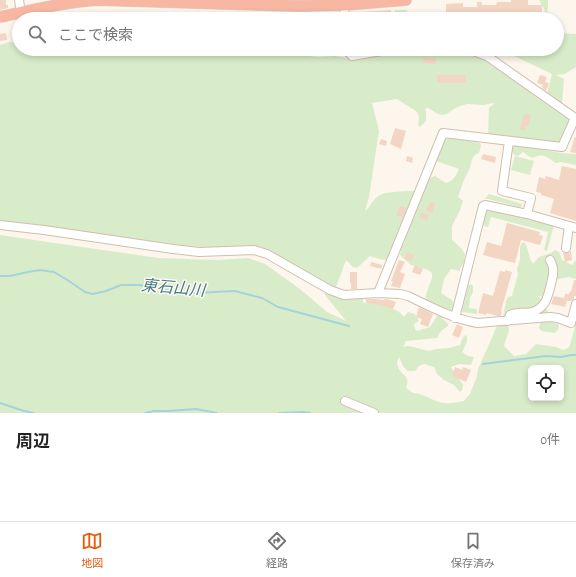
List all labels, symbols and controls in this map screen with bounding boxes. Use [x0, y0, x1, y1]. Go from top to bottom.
search box [12, 12, 564, 56]
icon: search [26, 23, 48, 45]
text: ここで検索 [58, 28, 133, 43]
water label: 東石山川 [140, 276, 208, 299]
map controls [528, 365, 564, 401]
button: locate [528, 365, 564, 401]
text: 周辺 [16, 433, 50, 450]
text: 0件 [540, 434, 560, 447]
tab: 地図 [81, 530, 103, 570]
tab: 経路 [266, 530, 288, 570]
tab: 保存済み [451, 530, 495, 570]

